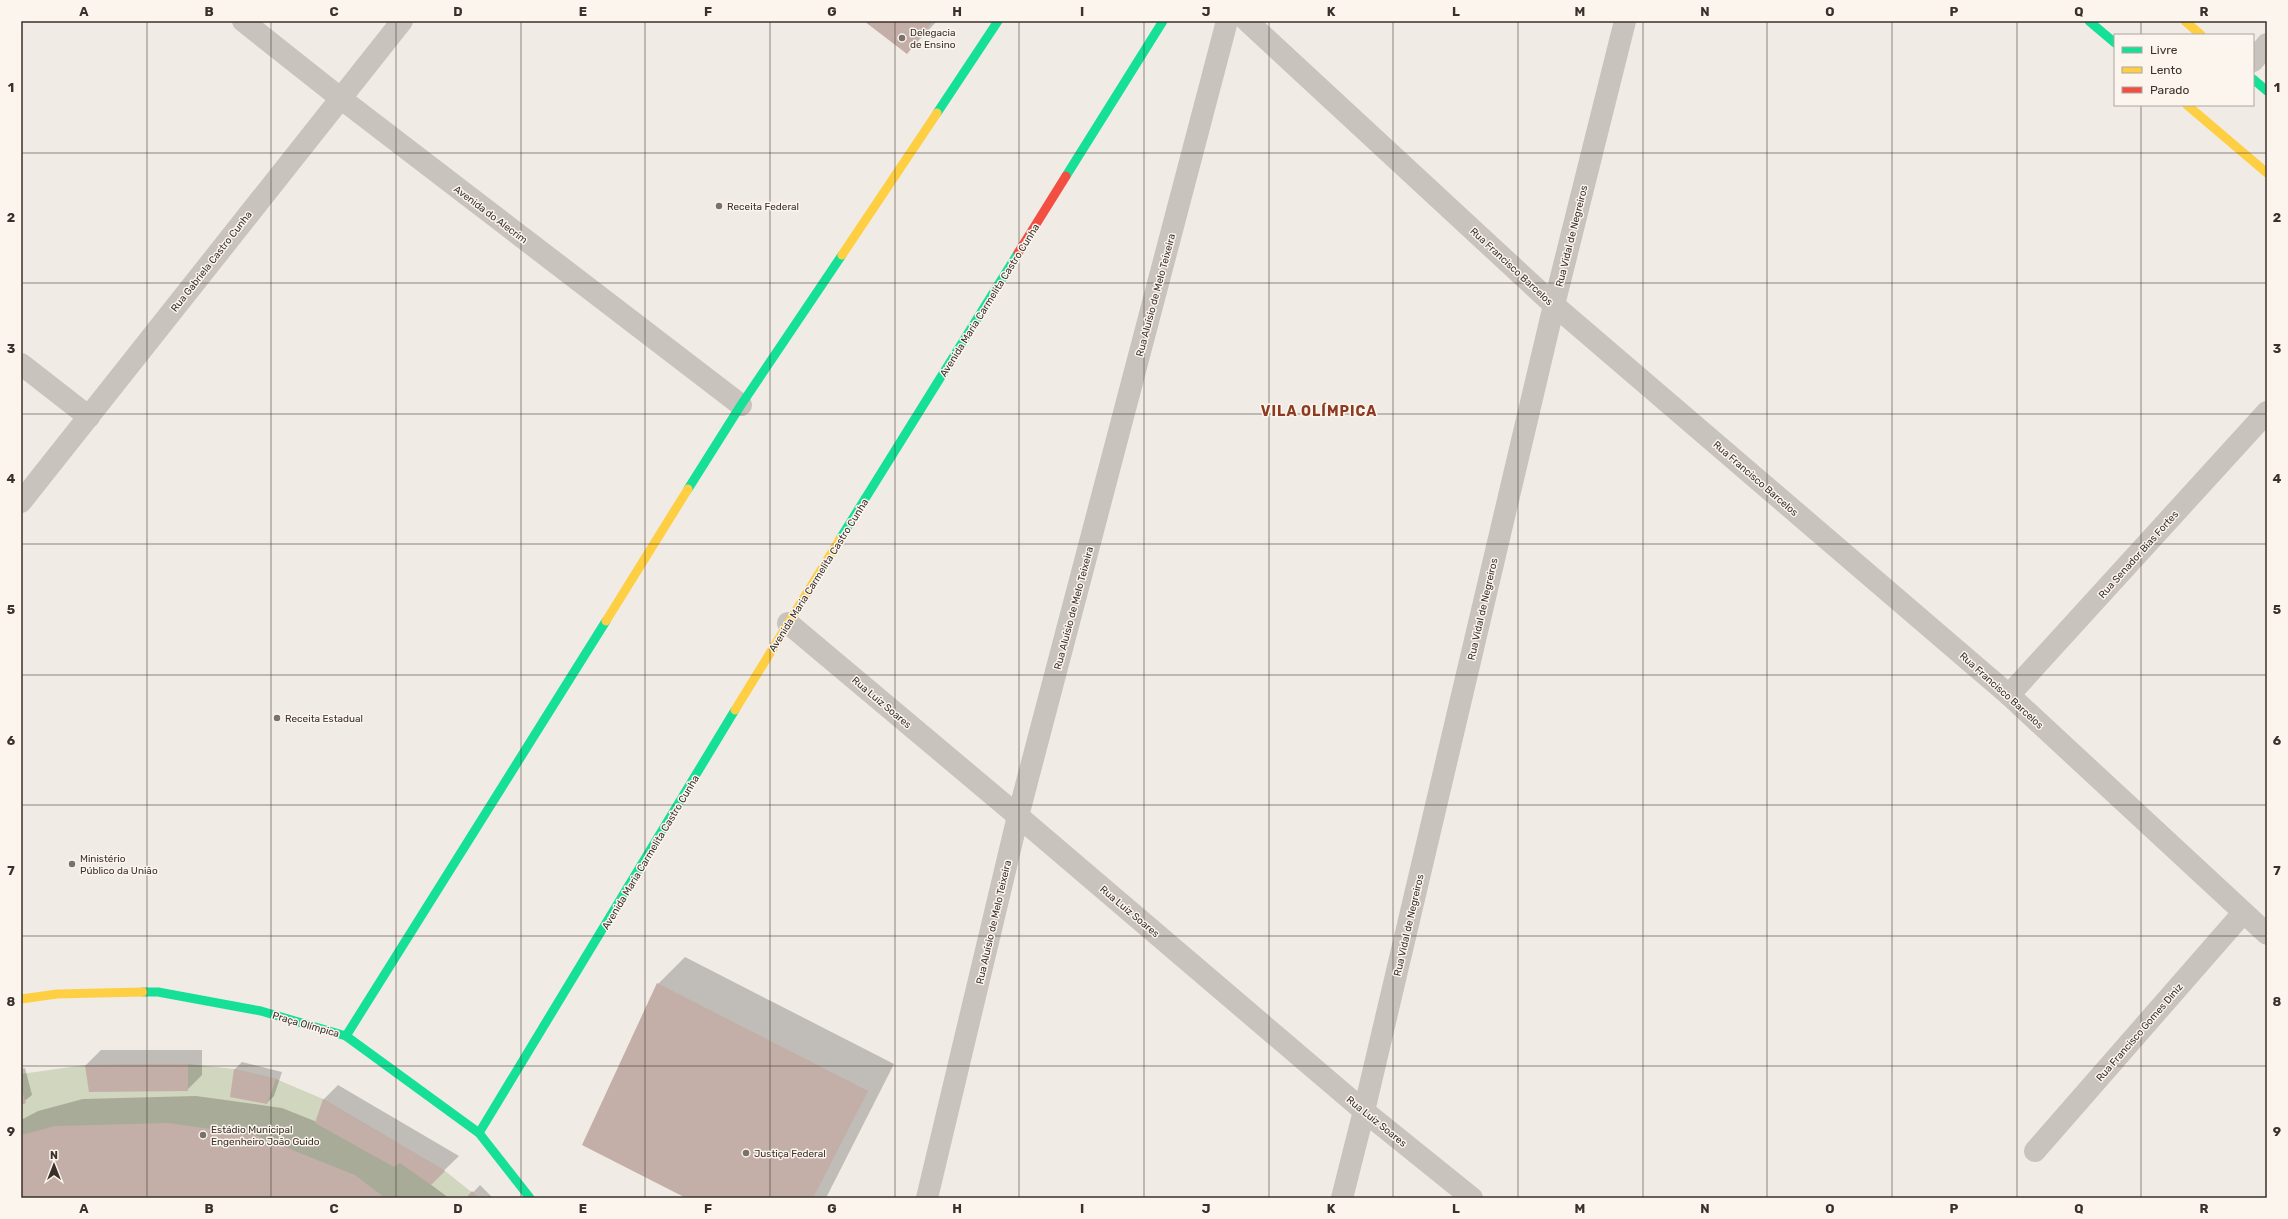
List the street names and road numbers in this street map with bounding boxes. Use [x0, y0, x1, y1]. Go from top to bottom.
street label: Avenida do Alecrim [451, 183, 530, 246]
street label: Rua Vidal de Negreiros [1554, 184, 1590, 288]
street label: Rua Gabriela Castro Cunha [169, 209, 255, 314]
street label: Avenida Maria Carmelita Castro Cunha [938, 222, 1042, 379]
street label: Rua Francisco Barcelos [1468, 225, 1555, 308]
street label: Rua Aluísio de Melo Teixeira [1134, 232, 1178, 358]
street label: Rua Francisco Barcelos [1710, 439, 1800, 519]
street label: Avenida Maria Carmelita Castro Cunha [767, 497, 871, 654]
street label: Rua Senador Bias Fortes [2096, 508, 2181, 601]
street label: Rua Aluísio de Melo Teixeira [1052, 545, 1096, 671]
street label: Rua Vidal de Negreiros [1465, 557, 1501, 661]
street label: Rua Francisco Barcelos [1957, 650, 2046, 732]
street label: Rua Luiz Soares [849, 674, 914, 731]
street label: Avenida Maria Carmelita Castro Cunha [600, 773, 702, 932]
street label: Rua Aluísio de Melo Teixeira [974, 859, 1014, 985]
street label: Rua Vidal de Negreiros [1391, 873, 1427, 977]
street label: Rua Luiz Soares [1097, 883, 1162, 940]
street label: Rua Francisco Gomes Diniz [2094, 981, 2186, 1084]
street label: Praça Olímpica [271, 1010, 341, 1040]
street label: Rua Luiz Soares [1344, 1094, 1409, 1150]

